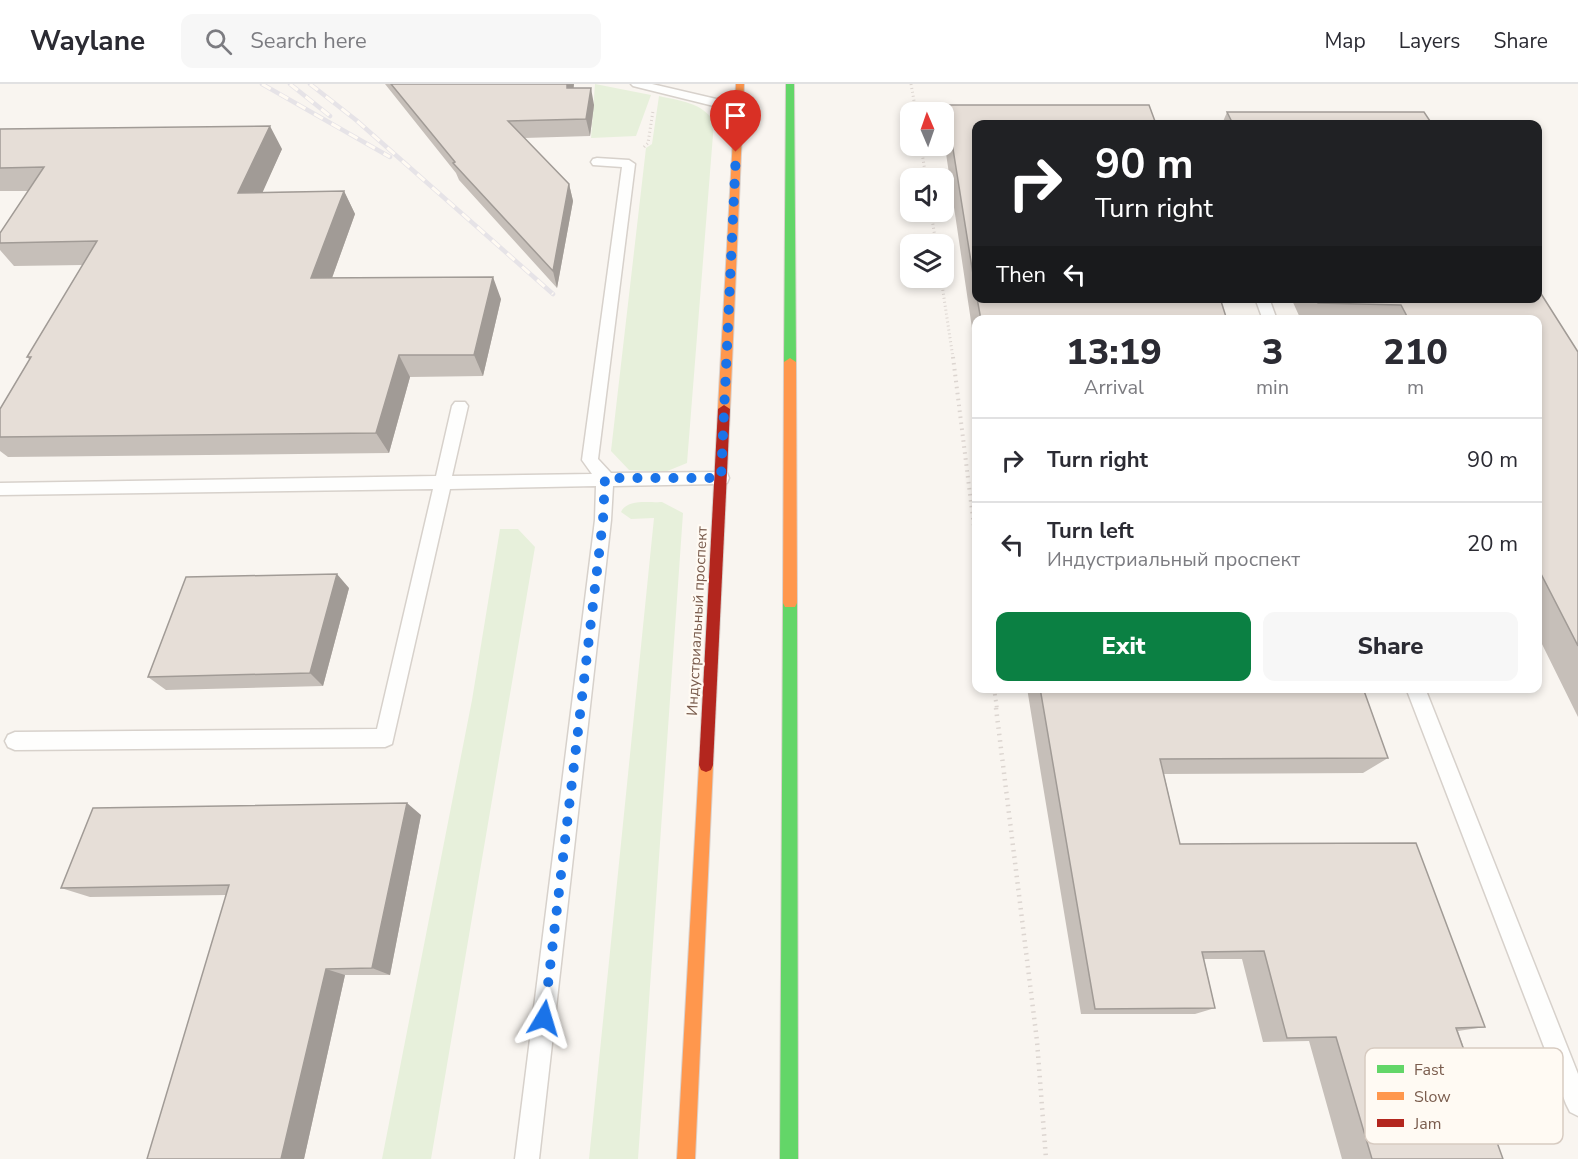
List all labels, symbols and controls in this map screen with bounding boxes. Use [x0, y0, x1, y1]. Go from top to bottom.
search box [181, 14, 601, 68]
text: Waylane [30, 22, 145, 60]
icon: search [202, 25, 235, 58]
text: Search here [250, 26, 367, 56]
text: Map [1324, 27, 1366, 55]
text: Layers [1399, 27, 1460, 55]
text: Share [1493, 27, 1548, 55]
pin [710, 90, 761, 152]
icon: arrive [719, 99, 752, 132]
north arrow [900, 102, 954, 156]
map controls [900, 102, 954, 288]
text: 90 m [1095, 136, 1194, 193]
icon: right [996, 144, 1074, 222]
button: sound [900, 168, 954, 222]
text: Turn right [1095, 190, 1213, 227]
button: layers [900, 234, 954, 288]
icon: left [1058, 258, 1091, 291]
text: Then [996, 260, 1046, 290]
text: 13:19 [1066, 328, 1162, 377]
text: 3 [1262, 328, 1283, 377]
text: 210 [1383, 328, 1448, 377]
text: Arrival [1084, 374, 1144, 401]
text: min [1256, 374, 1289, 401]
text: m [1407, 374, 1424, 401]
icon: right [996, 444, 1029, 477]
text: Turn right [1047, 445, 1148, 475]
text: 90 m [1467, 445, 1518, 475]
text: Turn left [1047, 516, 1134, 546]
street label: Индустриальный проспект [682, 525, 712, 716]
icon: left [996, 528, 1029, 561]
text: 20 m [1467, 529, 1518, 559]
text: Индустриальный проспект [1047, 546, 1300, 573]
button: Exit [996, 612, 1251, 681]
button: Share [1263, 612, 1518, 681]
position arrow [512, 986, 576, 1050]
legend [1365, 1048, 1563, 1144]
text: Fast [1414, 1059, 1445, 1081]
text: Slow [1414, 1086, 1451, 1108]
text: Jam [1413, 1113, 1441, 1135]

